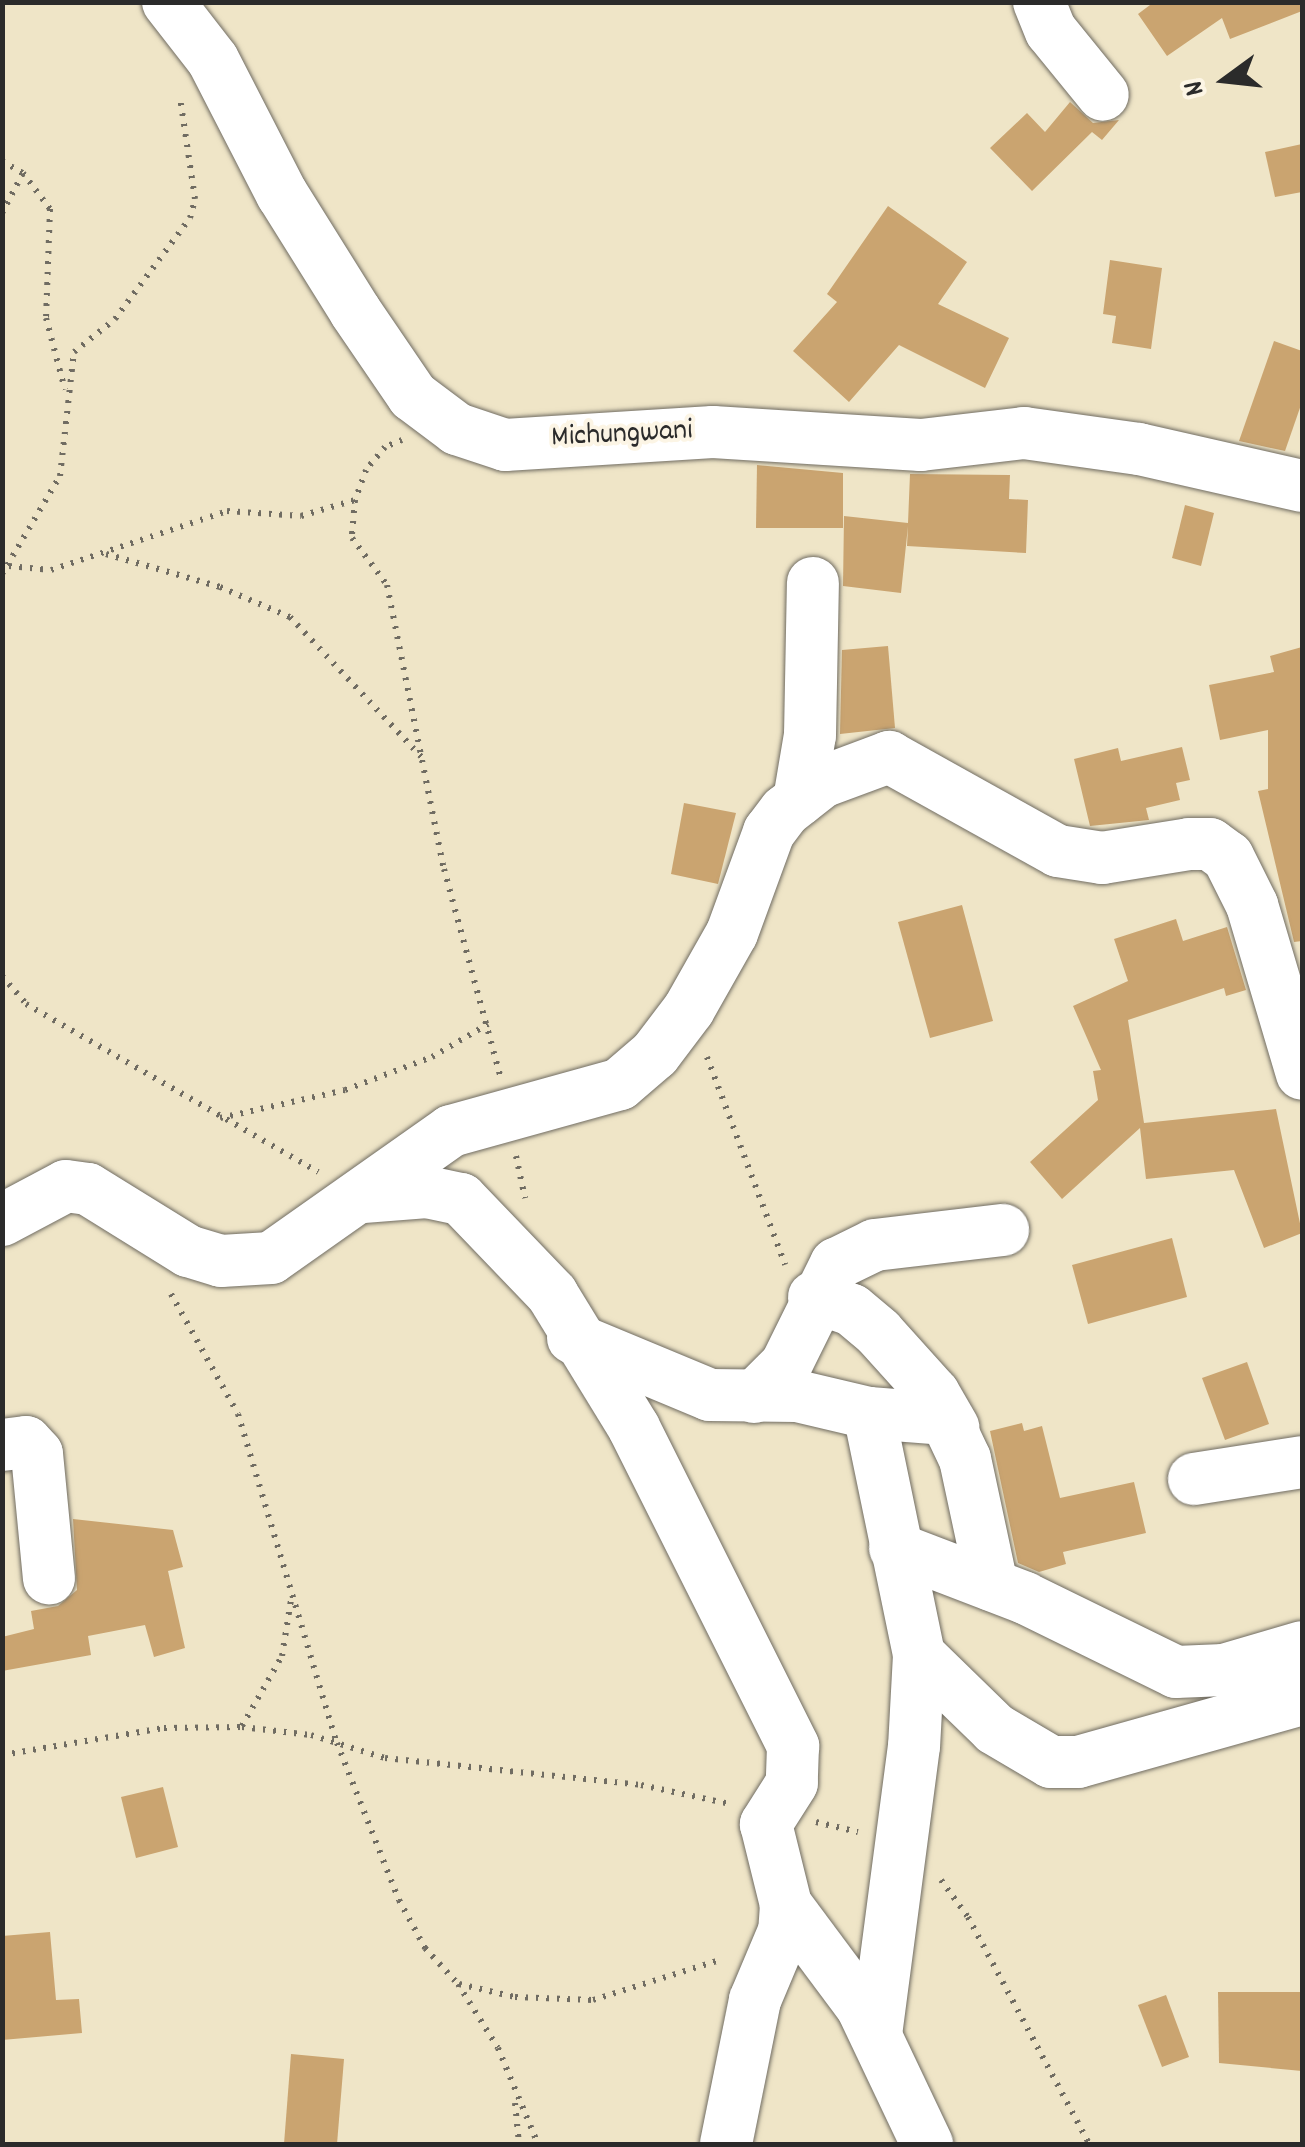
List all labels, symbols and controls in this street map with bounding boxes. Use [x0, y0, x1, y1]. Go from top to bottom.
north arrow [1175, 30, 1275, 130]
text: N [1175, 76, 1217, 100]
street label: Michungwani [550, 414, 694, 458]

